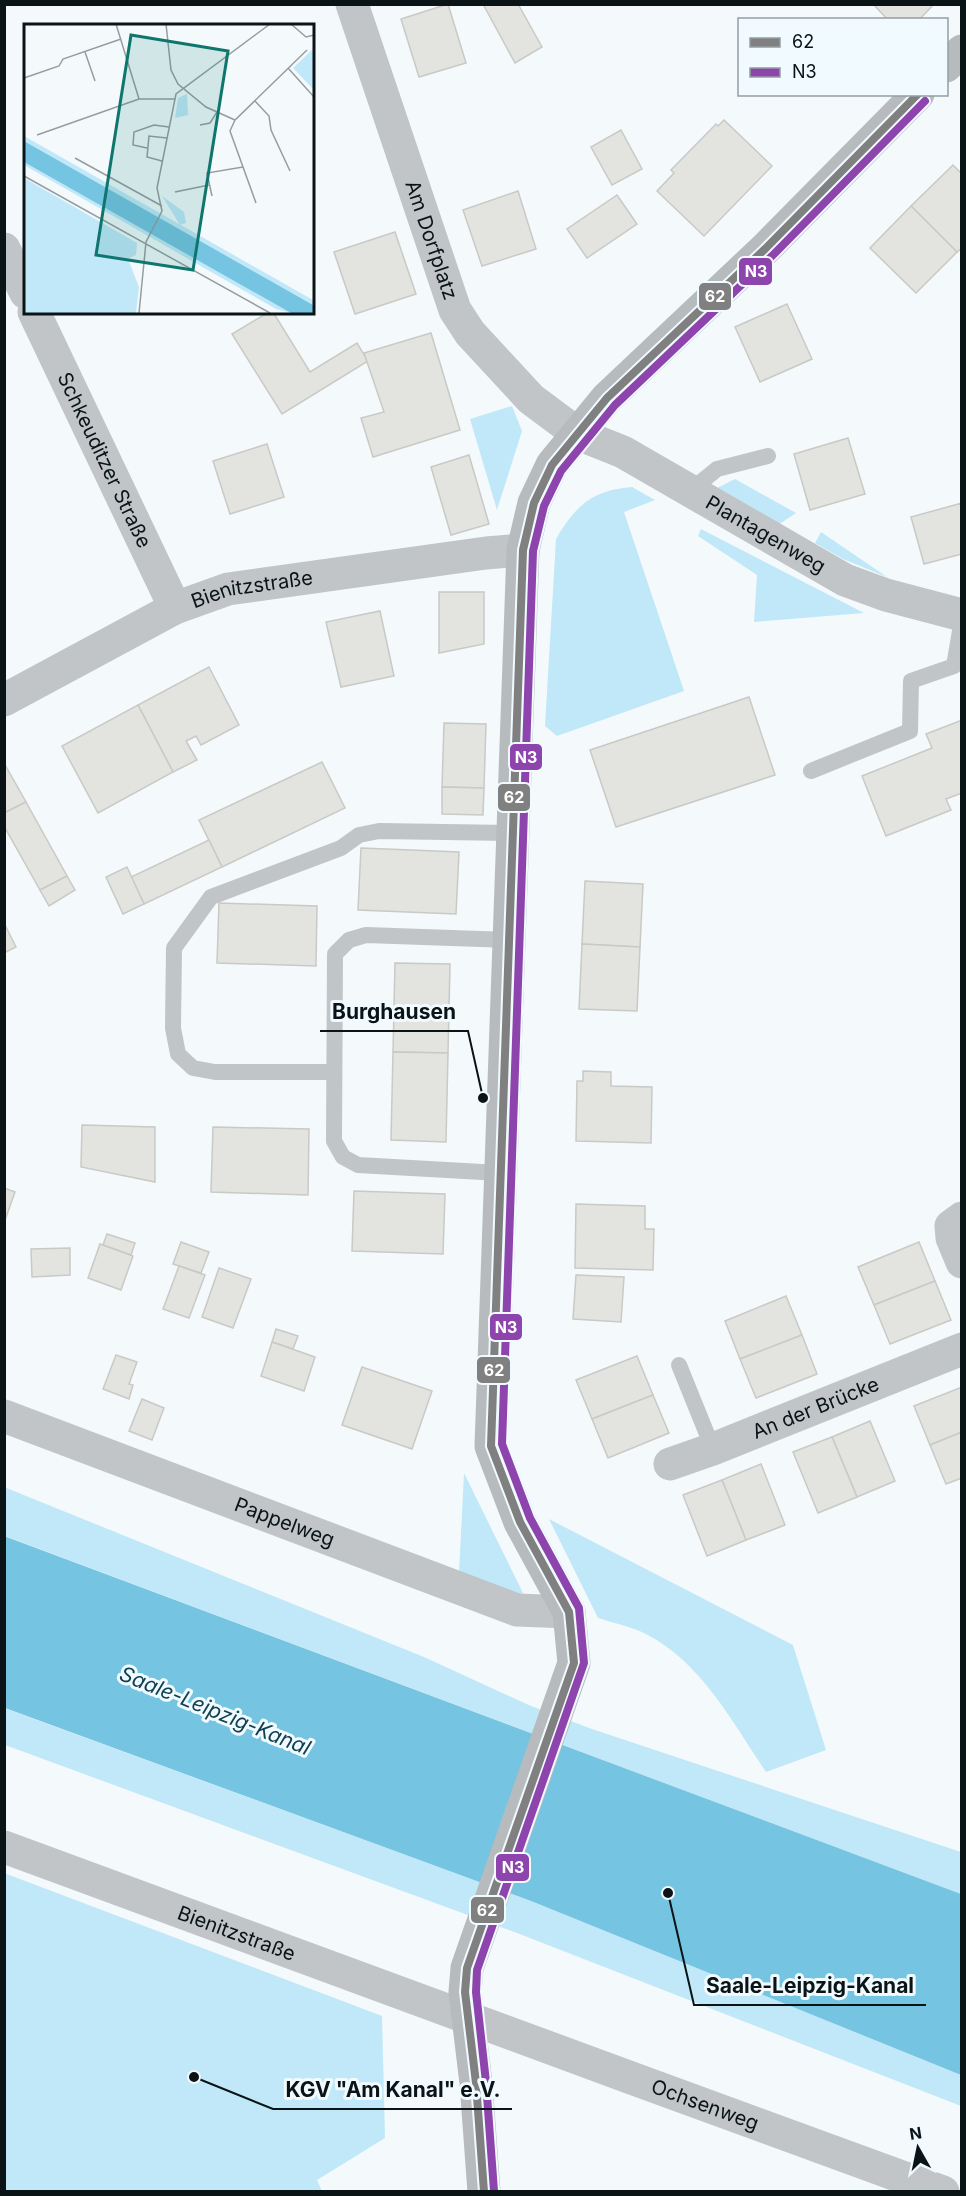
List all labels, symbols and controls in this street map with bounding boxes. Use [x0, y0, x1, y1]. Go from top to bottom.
legend [738, 18, 948, 96]
inset map [24, 24, 314, 314]
text: 62 [792, 31, 814, 52]
text: N3 [792, 61, 817, 82]
street label: Am Dorfplatz [400, 177, 463, 303]
line badge: N3 [738, 257, 773, 286]
text: N3 [745, 261, 767, 281]
line badge: 62 [698, 282, 732, 311]
text: 62 [705, 286, 725, 306]
street label: Schkeuditzer Straße [53, 368, 157, 552]
street label: Plantagenweg [702, 490, 830, 578]
street label: Bienitzstraße [188, 565, 314, 613]
line badge: N3 [509, 743, 543, 771]
text: N3 [515, 747, 537, 767]
line badge: 62 [497, 783, 531, 812]
text: 62 [504, 787, 524, 807]
callout: Burghausen [320, 992, 468, 1031]
text: Burghausen [332, 999, 456, 1024]
line badge: N3 [489, 1313, 523, 1341]
text: N3 [495, 1317, 517, 1337]
line badge: 62 [476, 1356, 511, 1384]
text: 62 [484, 1360, 504, 1380]
street label: An der Brücke [749, 1372, 882, 1444]
street label: Pappelweg [231, 1492, 338, 1552]
water label: Saale-Leipzig-Kanal [116, 1661, 315, 1761]
line badge: N3 [495, 1853, 530, 1882]
text: N3 [502, 1857, 524, 1877]
line badge: 62 [470, 1896, 505, 1924]
text: 62 [477, 1900, 497, 1920]
street label: Bienitzstraße [174, 1901, 299, 1966]
callout: Saale-Leipzig-Kanal [694, 1966, 926, 2005]
text: Saale-Leipzig-Kanal [706, 1973, 914, 1998]
callout: KGV "Am Kanal" e.V. [273, 2070, 512, 2109]
street label: Ochsenweg [648, 2074, 762, 2135]
text: KGV "Am Kanal" e.V. [286, 2077, 500, 2102]
north arrow [888, 2118, 948, 2178]
text: N [908, 2122, 923, 2144]

